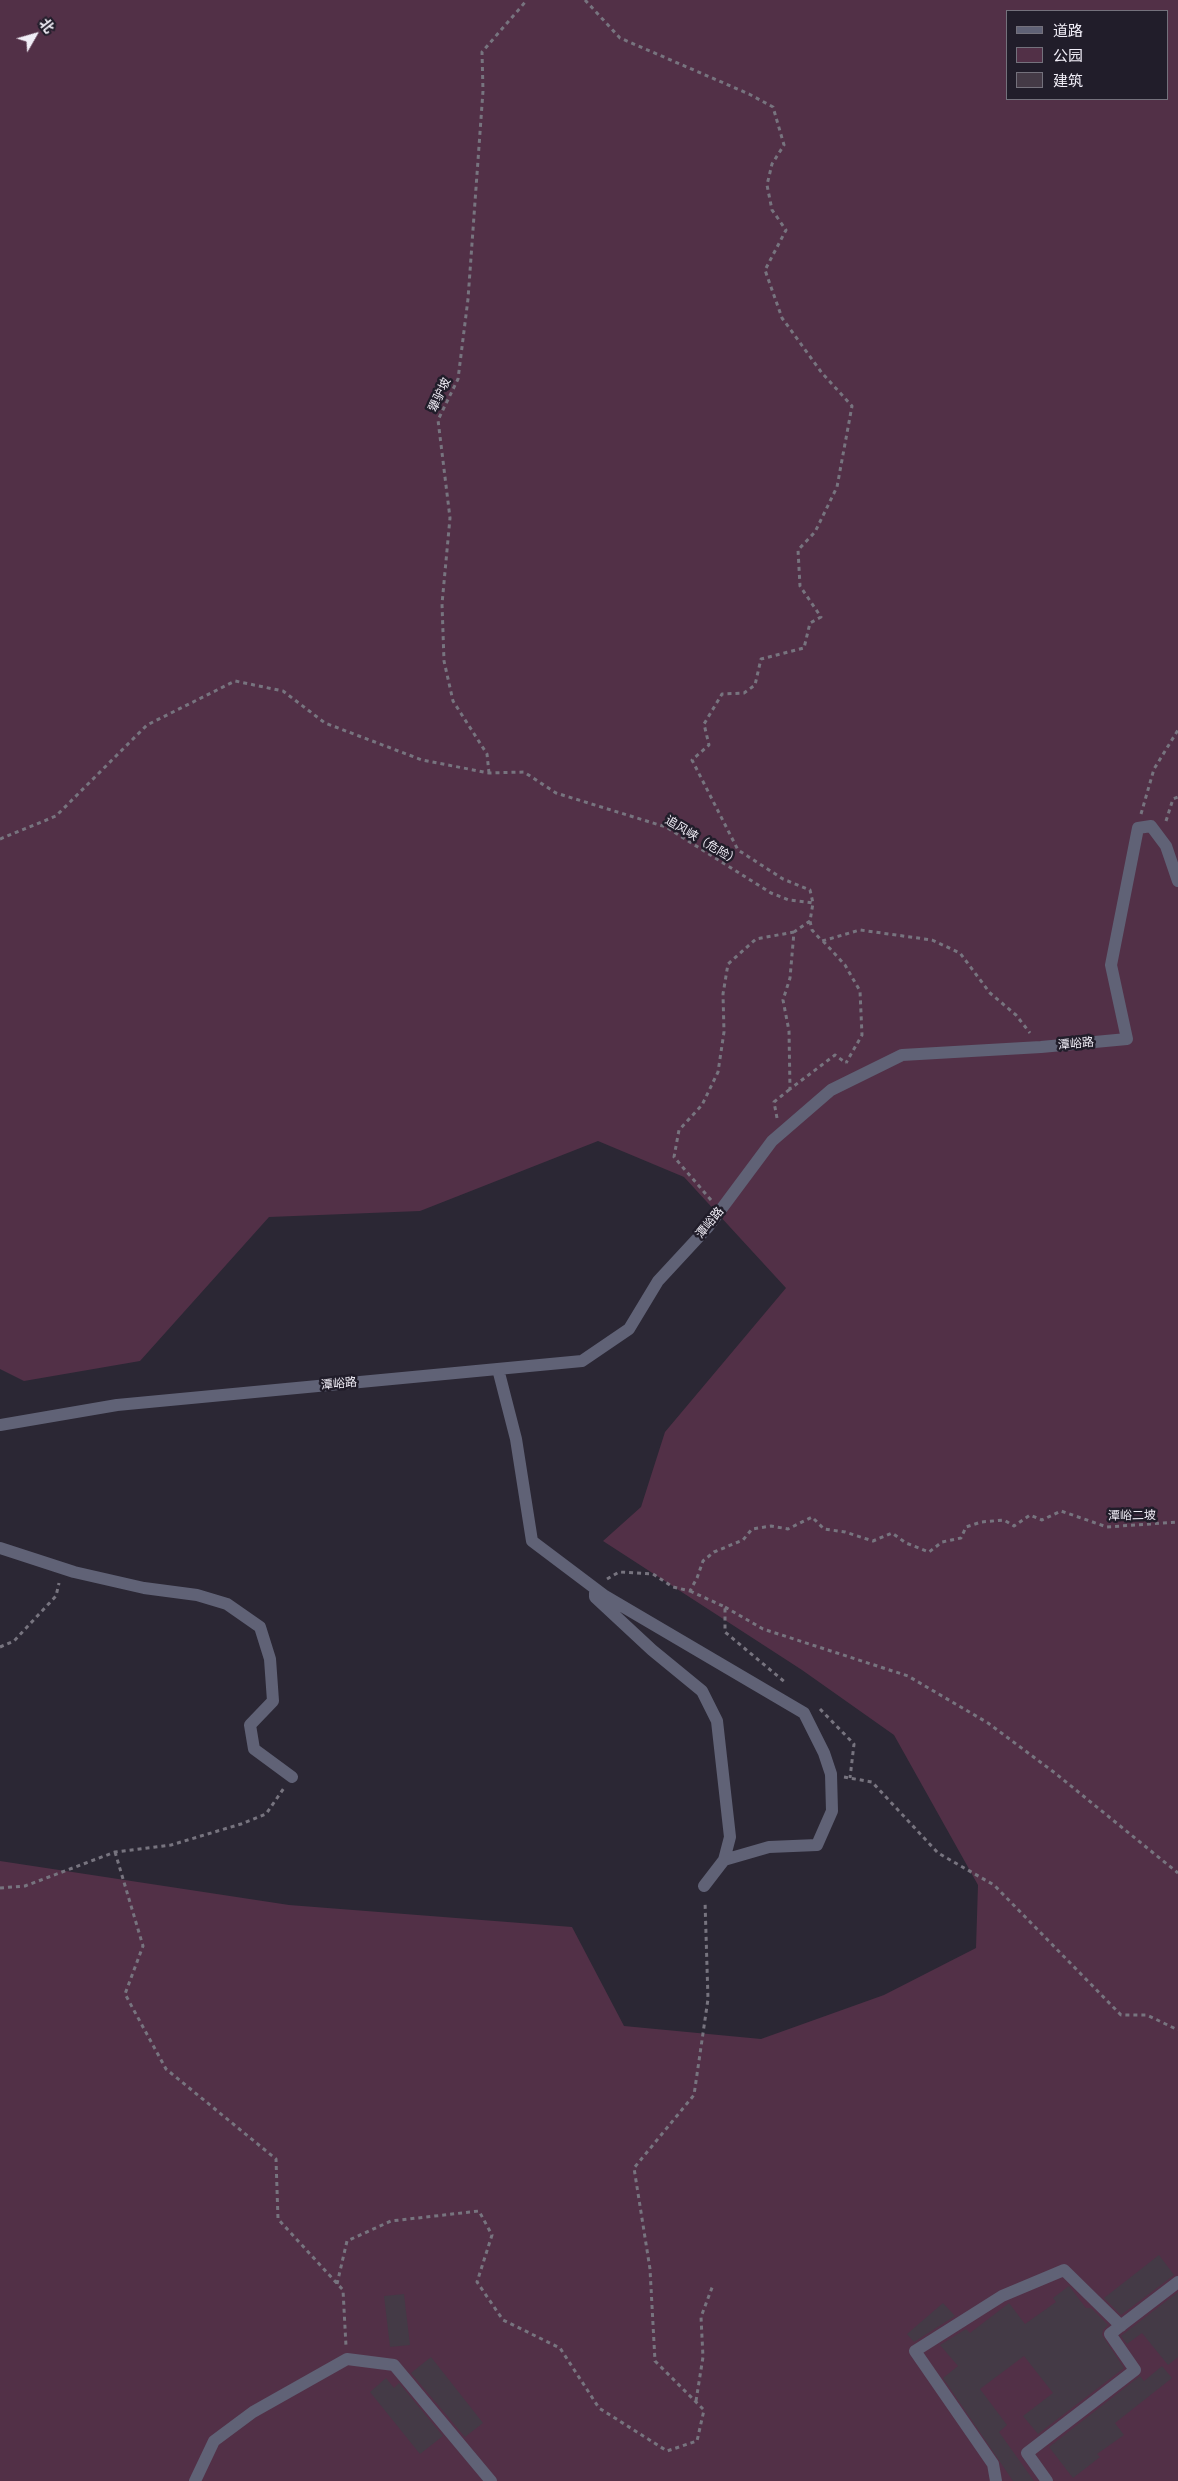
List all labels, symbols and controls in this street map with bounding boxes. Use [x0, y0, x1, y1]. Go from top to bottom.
north arrow [10, 10, 60, 60]
legend [1006, 10, 1168, 100]
text: 北 [35, 15, 58, 37]
text: 道路 [1053, 21, 1083, 40]
text: 公园 [1053, 46, 1083, 65]
text: 建筑 [1053, 71, 1083, 90]
street label: 犟驴坡 [426, 376, 454, 414]
street label: 追风峡（危险） [662, 813, 742, 869]
street label: 潭峪路 [1057, 1035, 1095, 1053]
street label: 潭峪路 [693, 1204, 727, 1242]
street label: 潭峪路 [320, 1375, 358, 1393]
street label: 潭峪二坡 [1108, 1508, 1156, 1524]

